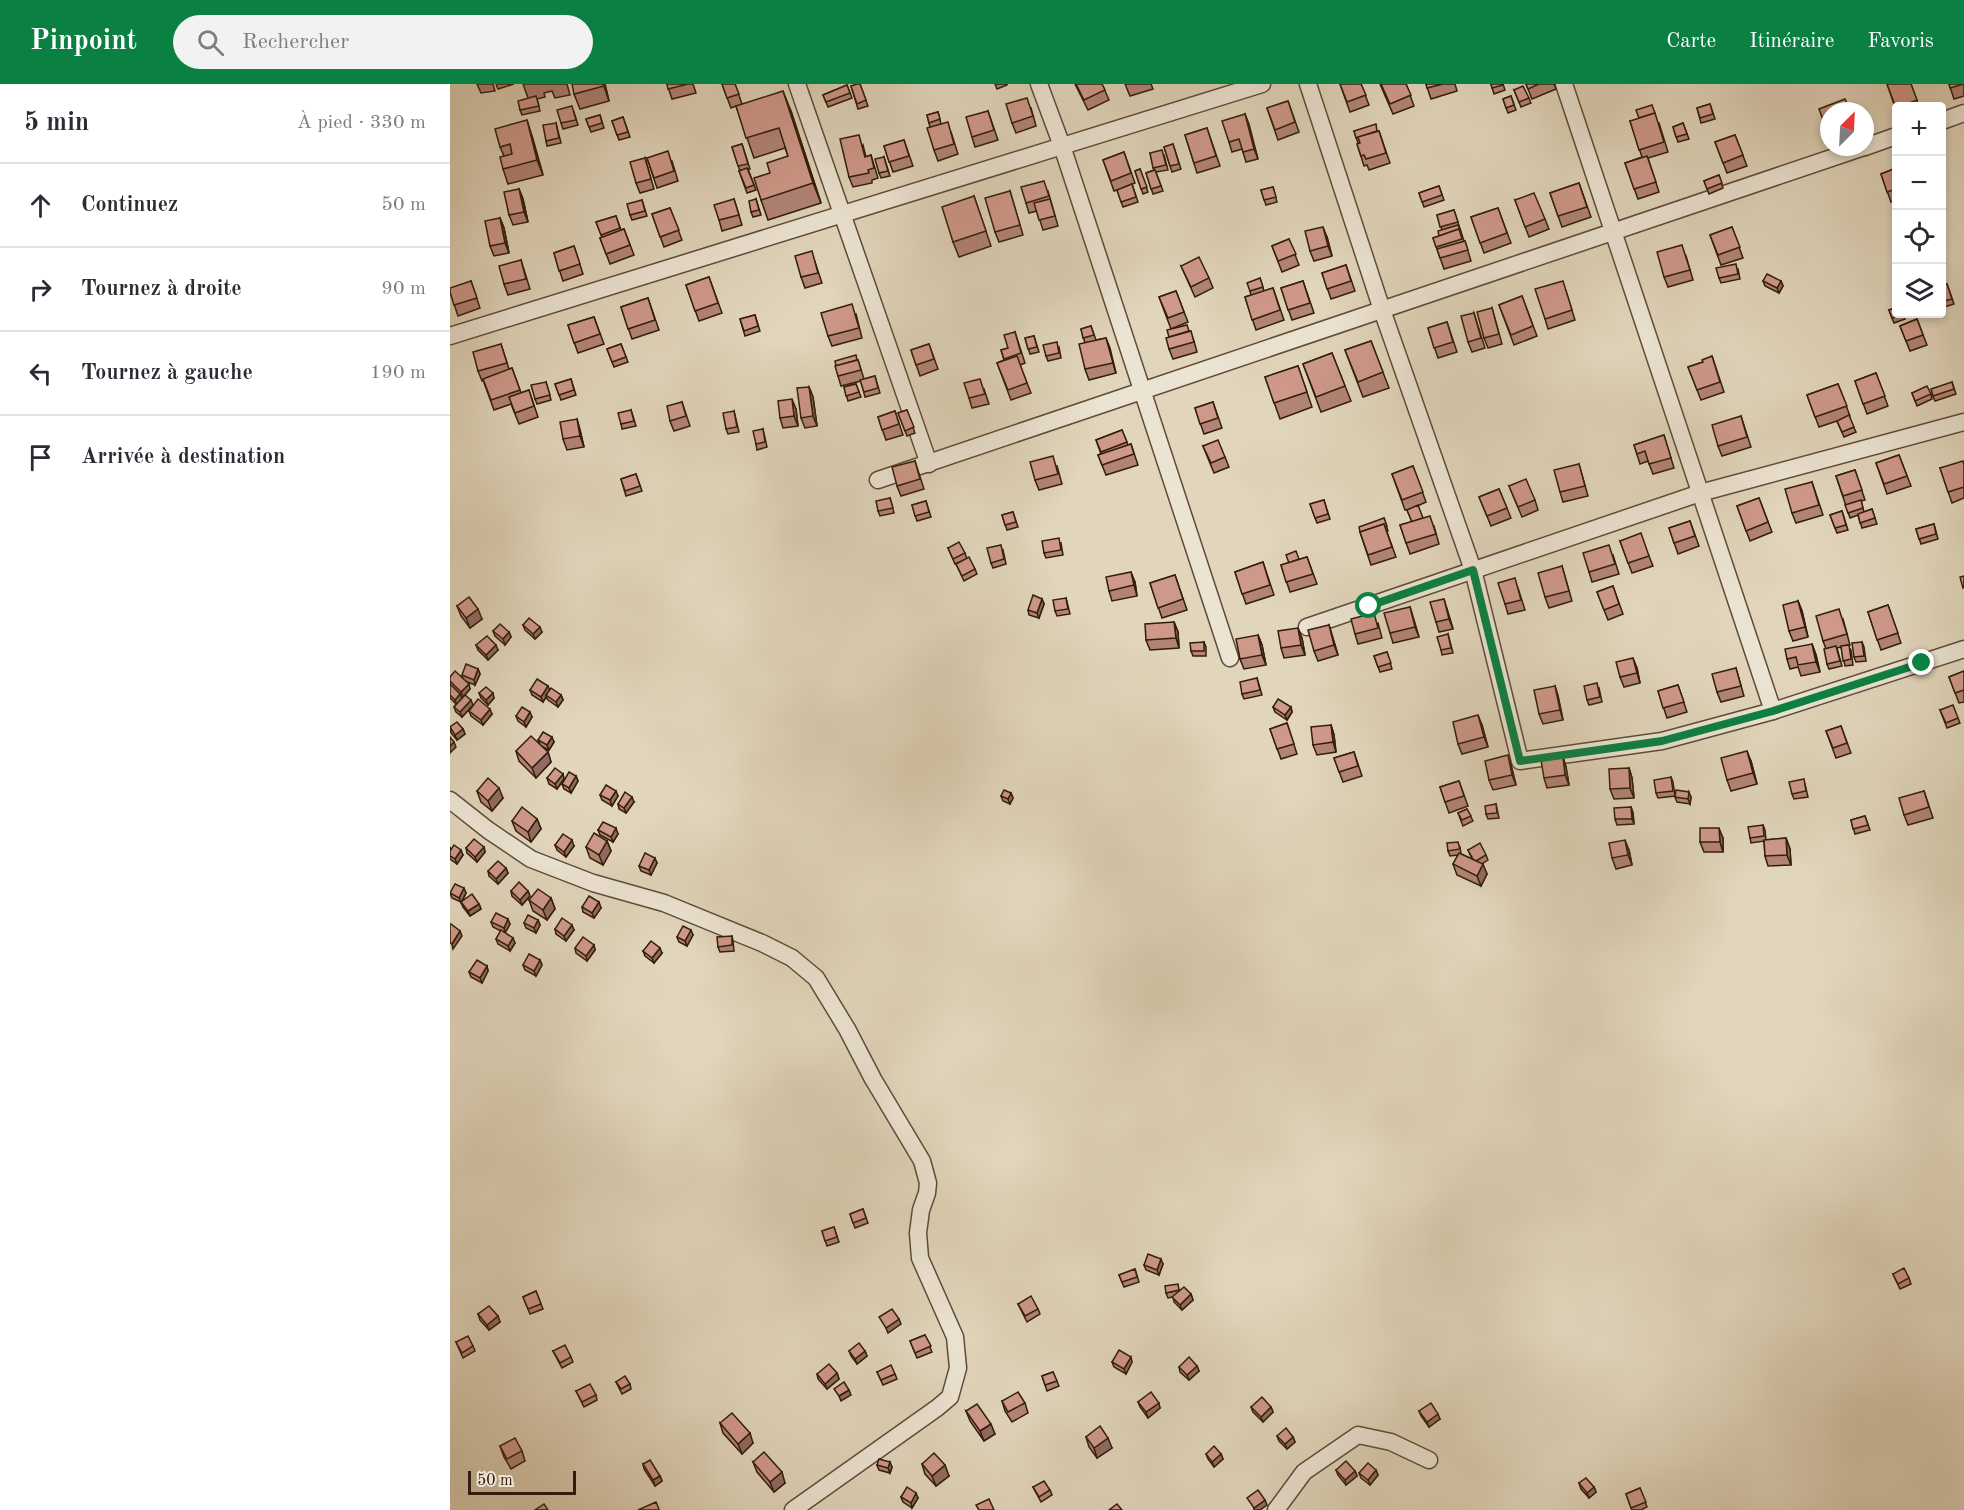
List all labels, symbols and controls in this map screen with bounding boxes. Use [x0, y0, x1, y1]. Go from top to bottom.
search box [173, 15, 593, 69]
icon: search [194, 26, 227, 59]
text: Pinpoint [30, 28, 137, 56]
text: Rechercher [242, 31, 349, 53]
text: Carte [1666, 31, 1716, 52]
text: Itinéraire [1749, 31, 1835, 52]
text: Favoris [1868, 31, 1934, 52]
north arrow [1820, 102, 1874, 156]
map controls [1892, 102, 1946, 318]
button: + [1892, 102, 1946, 156]
text: 5 min [24, 110, 89, 136]
text: À pied · 330 m [297, 113, 426, 133]
button: − [1892, 156, 1946, 210]
icon: ahead [24, 189, 57, 222]
text: Continuez [81, 194, 178, 216]
text: 50 m [381, 195, 426, 215]
button: locate [1892, 210, 1946, 264]
button: layers [1892, 264, 1946, 318]
icon: right [24, 273, 57, 306]
text: Tournez à droite [81, 278, 242, 300]
text: 90 m [381, 279, 426, 299]
icon: left [24, 357, 57, 390]
text: Tournez à gauche [81, 362, 253, 384]
text: 190 m [370, 363, 426, 383]
icon: arrive [24, 441, 57, 474]
text: Arrivée à destination [81, 446, 285, 468]
route start [1355, 592, 1381, 618]
route end [1908, 649, 1934, 675]
scale bar [468, 1468, 576, 1496]
text: 50 m [477, 1473, 513, 1489]

